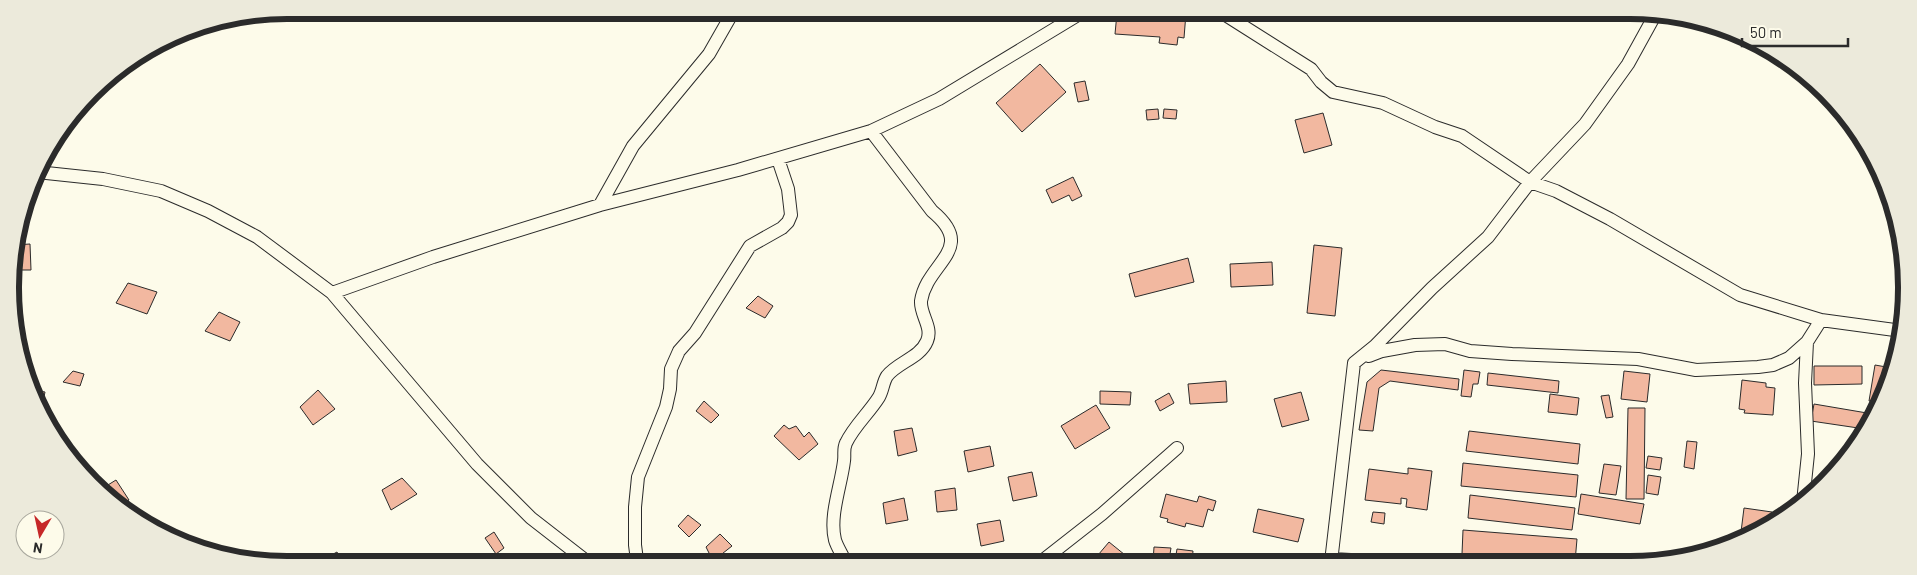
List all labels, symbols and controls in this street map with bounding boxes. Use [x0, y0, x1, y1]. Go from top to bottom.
scale bar [1742, 15, 1848, 47]
text: 50 m [1750, 23, 1782, 41]
north arrow [15, 510, 65, 560]
text: N [32, 539, 44, 557]

